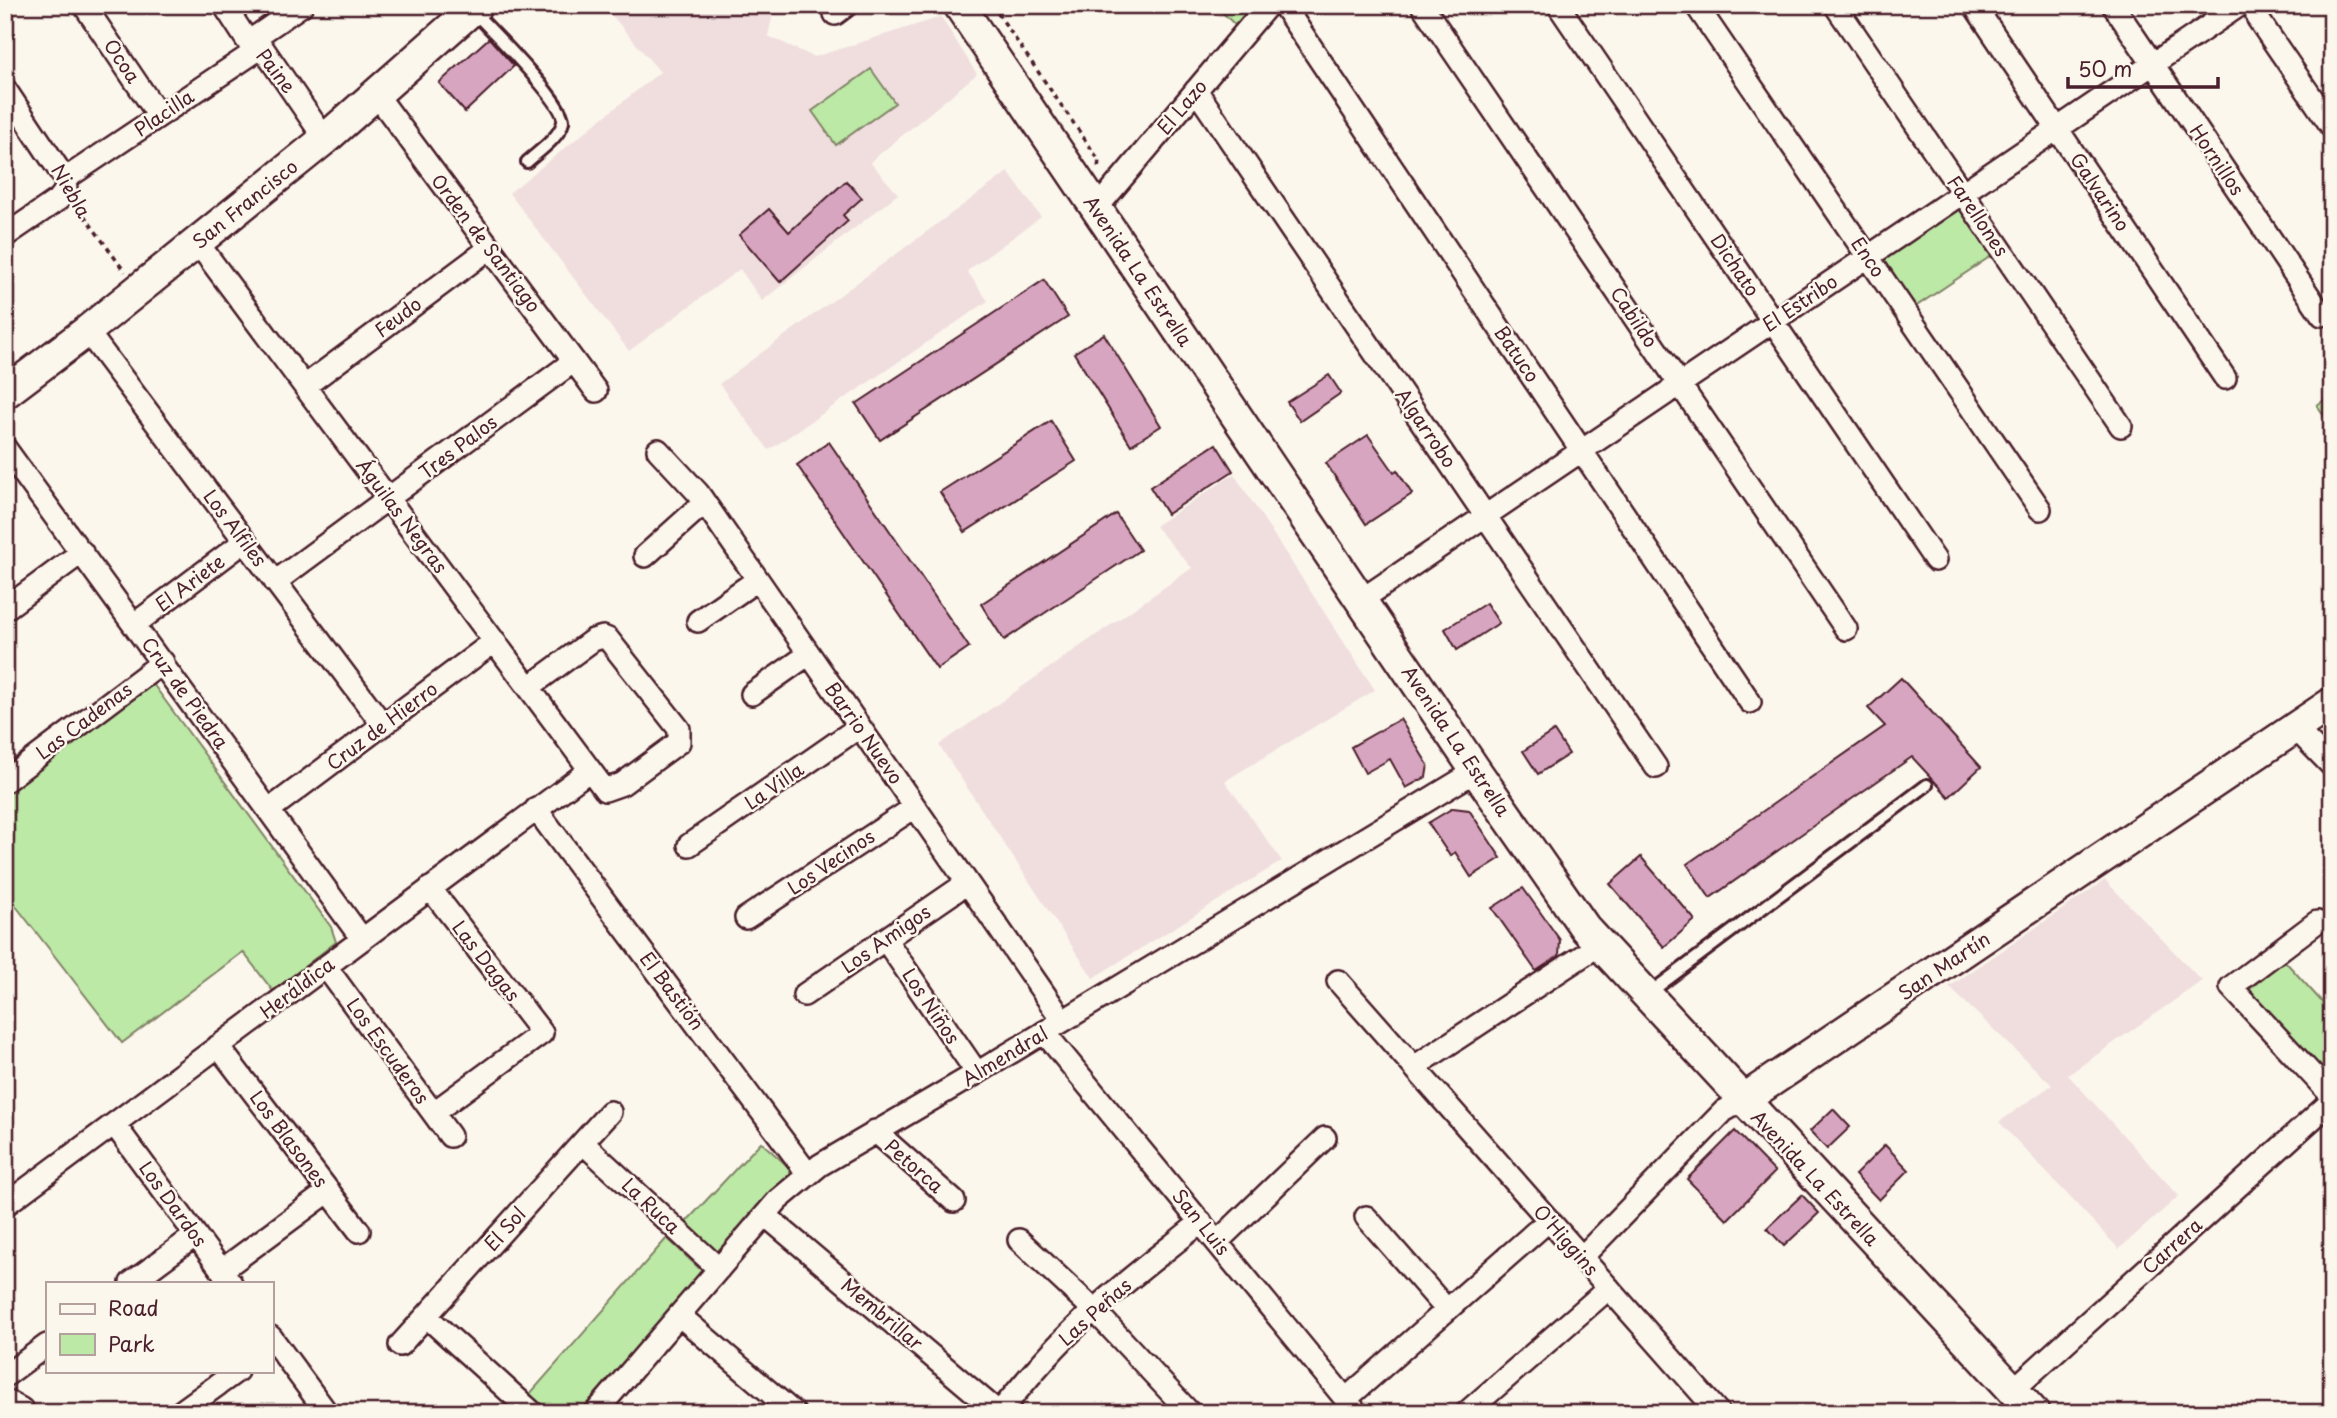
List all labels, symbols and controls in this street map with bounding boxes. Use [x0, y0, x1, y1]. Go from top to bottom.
street label: Ocoa [98, 33, 148, 88]
street label: Paine [250, 42, 303, 99]
scale bar [2068, 46, 2218, 90]
text: 50 m [2078, 52, 2132, 84]
street label: El Lazo [1150, 73, 1213, 140]
street label: Placilla [128, 82, 199, 142]
street label: Hornillos [2184, 118, 2252, 201]
street label: Galvarino [2064, 147, 2137, 236]
street label: San Francisco [186, 152, 303, 255]
street label: Niebla [45, 159, 99, 223]
street label: Orden de Santiago [425, 167, 548, 318]
street label: Farellones [1941, 169, 2016, 262]
street label: Avenida La Estrella [1078, 189, 1200, 352]
street label: Dichato [1705, 228, 1767, 301]
street label: Enco [1845, 231, 1893, 282]
street label: El Estribo [1756, 267, 1843, 338]
street label: Cabildo [1604, 280, 1665, 353]
street label: Feudo [368, 289, 427, 343]
street label: Batuco [1489, 319, 1547, 387]
street label: Algarrobo [1390, 382, 1464, 473]
street label: Tres Palos [412, 407, 502, 485]
street label: Águilas Negras [350, 452, 455, 578]
street label: Los Alfiles [197, 483, 274, 572]
street label: El Ariete [149, 547, 230, 618]
street label: Cruz de Piedra [136, 631, 236, 754]
street label: Avenida La Estrella [1396, 659, 1518, 822]
street label: Cruz de Hierro [320, 674, 443, 776]
street label: Las Cadenas [30, 675, 137, 766]
street label: Barrio Nuevo [819, 676, 910, 789]
street label: La Villa [738, 754, 809, 816]
street label: Los Vecinos [781, 822, 880, 901]
street label: Los Amigos [835, 897, 936, 979]
street label: Las Dagas [446, 914, 527, 1007]
street label: San Martín [1892, 924, 1995, 1006]
street label: El Bastión [634, 945, 712, 1036]
street label: Heráldica [253, 950, 340, 1025]
street label: Los Niños [896, 962, 967, 1049]
street label: Los Escuderos [341, 991, 437, 1109]
street label: Almendral [956, 1018, 1053, 1092]
street label: Los Blasones [244, 1084, 336, 1193]
street label: Avenida La Estrella [1745, 1103, 1886, 1252]
street label: Petorca [879, 1132, 950, 1199]
street label: Los Dardos [133, 1155, 215, 1252]
street label: La Ruca [616, 1171, 687, 1240]
street label: San Luis [1166, 1182, 1237, 1261]
street label: O'Higgins [1528, 1198, 1606, 1281]
street label: El Sol [477, 1200, 532, 1257]
street label: Carrera [2135, 1210, 2208, 1280]
street label: Membrillar [836, 1271, 930, 1356]
street label: Las Peñas [1052, 1271, 1137, 1352]
legend [46, 1282, 273, 1372]
text: Road [108, 1291, 159, 1323]
text: Park [108, 1327, 155, 1359]

